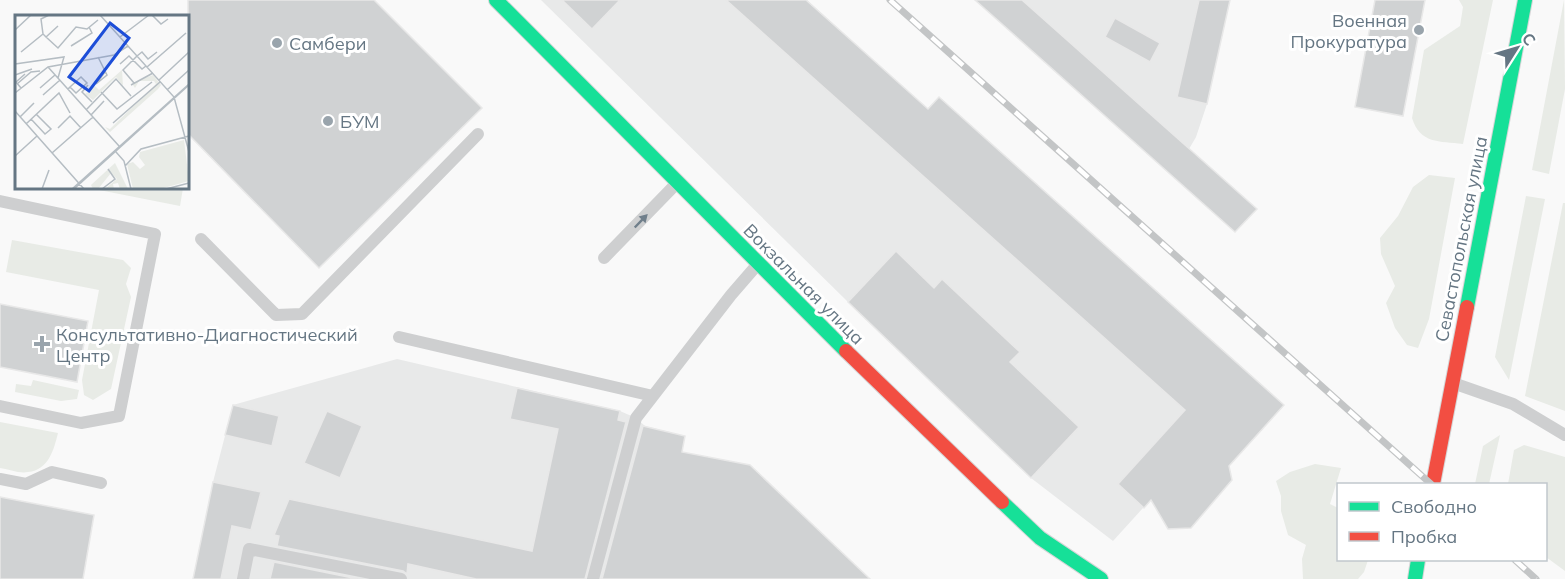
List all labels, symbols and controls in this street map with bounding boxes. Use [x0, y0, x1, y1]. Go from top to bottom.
place label: Военная Прокуратура [1290, 9, 1407, 53]
inset map [15, 15, 189, 189]
north arrow [1487, 18, 1547, 78]
marker: Военная Прокуратура [1412, 23, 1426, 37]
text: С [1518, 29, 1540, 49]
place label: Самбери [289, 32, 366, 55]
marker: Самбери [270, 36, 284, 50]
place label: БУМ [340, 110, 380, 133]
marker: БУМ [321, 114, 335, 128]
street label: Севастопольская улица [1430, 134, 1492, 344]
one-way arrow [633, 214, 647, 228]
street label: Вокзальная улица [739, 219, 869, 349]
place label: Консультативно-Диагностический Центр [56, 323, 358, 367]
marker: Консультативно-Диагностический Центр [33, 335, 51, 353]
legend [1337, 483, 1547, 561]
text: Свободно [1391, 495, 1477, 518]
text: Пробка [1391, 525, 1457, 548]

